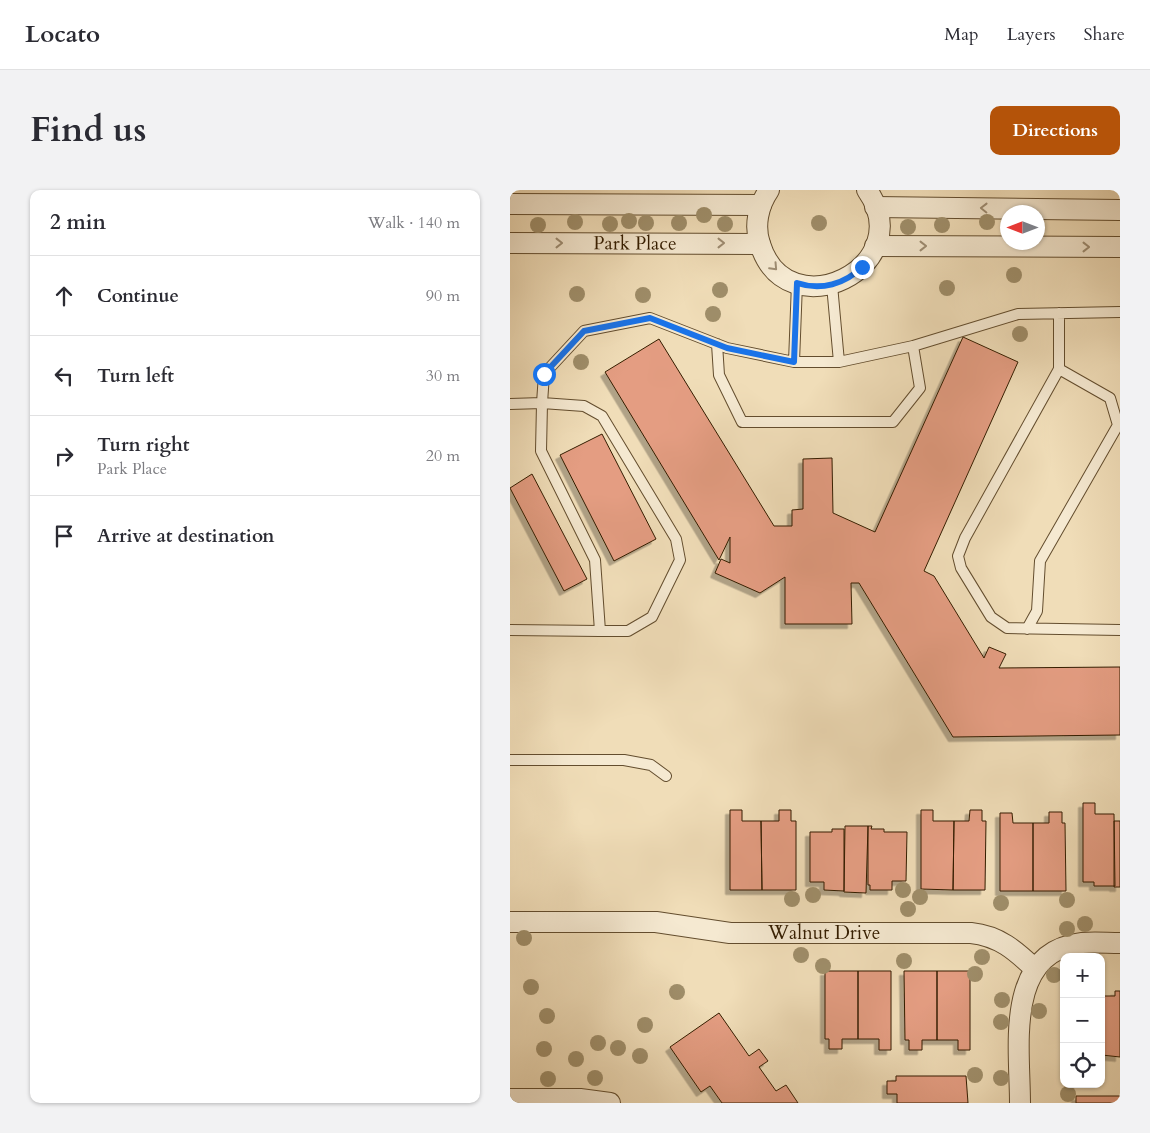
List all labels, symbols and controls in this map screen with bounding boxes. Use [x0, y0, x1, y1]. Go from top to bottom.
text: Locato [25, 18, 100, 51]
text: Map [944, 22, 979, 47]
text: Layers [1007, 22, 1056, 47]
text: Share [1084, 22, 1125, 47]
text: Find us [30, 106, 146, 154]
button: Directions [990, 106, 1120, 155]
one-way arrow [980, 203, 988, 213]
north arrow [1000, 205, 1045, 250]
text: 2 min [50, 208, 106, 237]
text: Walk · 140 m [368, 212, 460, 234]
street label: Park Place [593, 230, 677, 257]
one-way arrow [555, 238, 563, 248]
one-way arrow [718, 238, 725, 248]
one-way arrow [920, 241, 928, 251]
one-way arrow [1082, 242, 1090, 252]
route end [851, 256, 874, 279]
one-way arrow [768, 261, 777, 270]
icon: ahead [50, 282, 78, 310]
text: Continue [97, 283, 179, 309]
text: 90 m [426, 285, 460, 307]
icon: left [50, 362, 78, 390]
text: Turn left [97, 363, 174, 389]
route start [533, 363, 556, 386]
text: 30 m [426, 365, 460, 387]
text: Turn right [97, 432, 189, 458]
icon: right [50, 442, 78, 470]
text: 20 m [426, 445, 460, 467]
text: Park Place [97, 458, 167, 480]
icon: arrive [50, 522, 78, 550]
text: Arrive at destination [97, 523, 274, 549]
street label: Walnut Drive [767, 920, 880, 946]
map controls [1060, 953, 1105, 1088]
button: + [1060, 953, 1105, 998]
button: − [1060, 998, 1105, 1043]
button: locate [1060, 1043, 1105, 1088]

